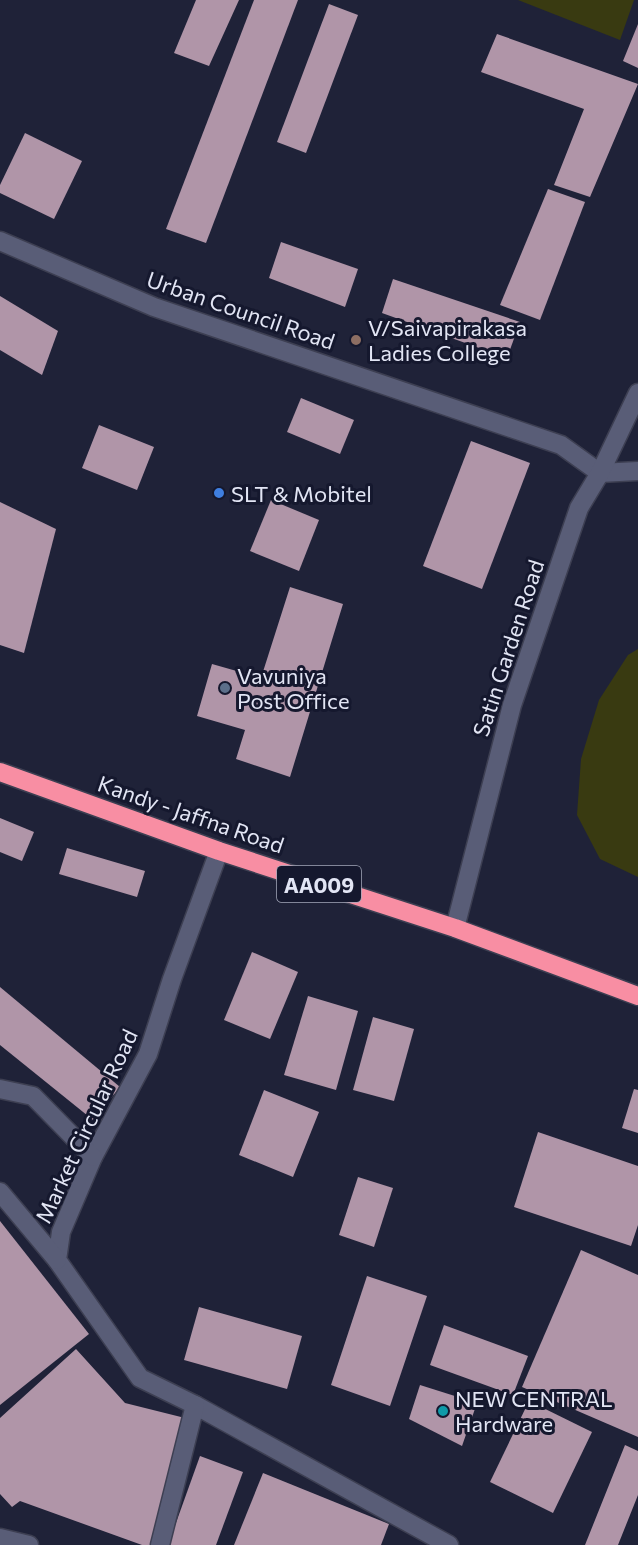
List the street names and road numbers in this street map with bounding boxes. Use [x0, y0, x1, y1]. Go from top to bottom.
street label: Urban Council Road [143, 265, 339, 355]
street label: Satin Garden Road [467, 556, 549, 740]
street label: Kandy - Jaffna Road [94, 769, 288, 859]
road number: AA009 [277, 866, 361, 902]
street label: Market Circular Road [29, 1025, 143, 1227]

